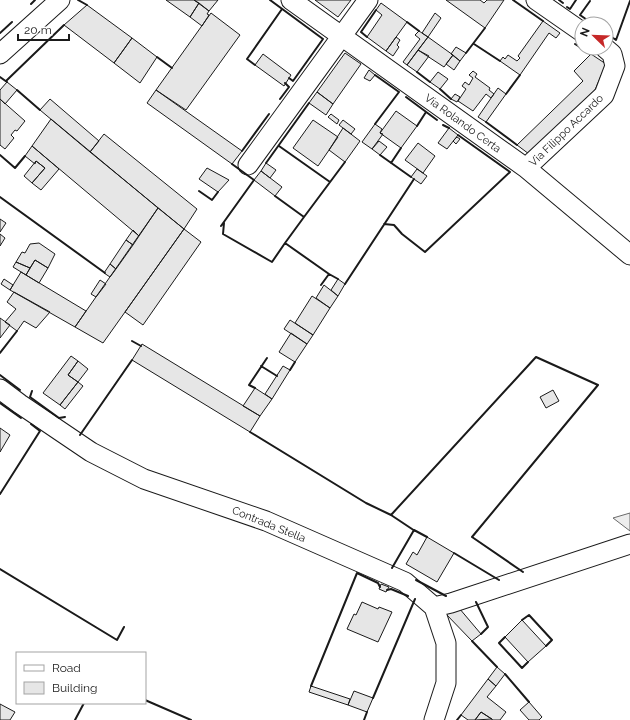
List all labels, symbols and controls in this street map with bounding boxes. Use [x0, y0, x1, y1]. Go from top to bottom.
scale bar [18, 16, 69, 42]
north arrow [574, 16, 614, 56]
text: 20 m [24, 23, 52, 37]
text: N [578, 26, 593, 39]
street label: Via Rolando Certa [422, 91, 503, 156]
street label: Via Filippo Accardo [527, 91, 606, 169]
street label: Contrada Stella [230, 504, 308, 545]
legend [16, 652, 146, 704]
text: Road [52, 661, 81, 675]
text: Building [52, 681, 98, 695]

